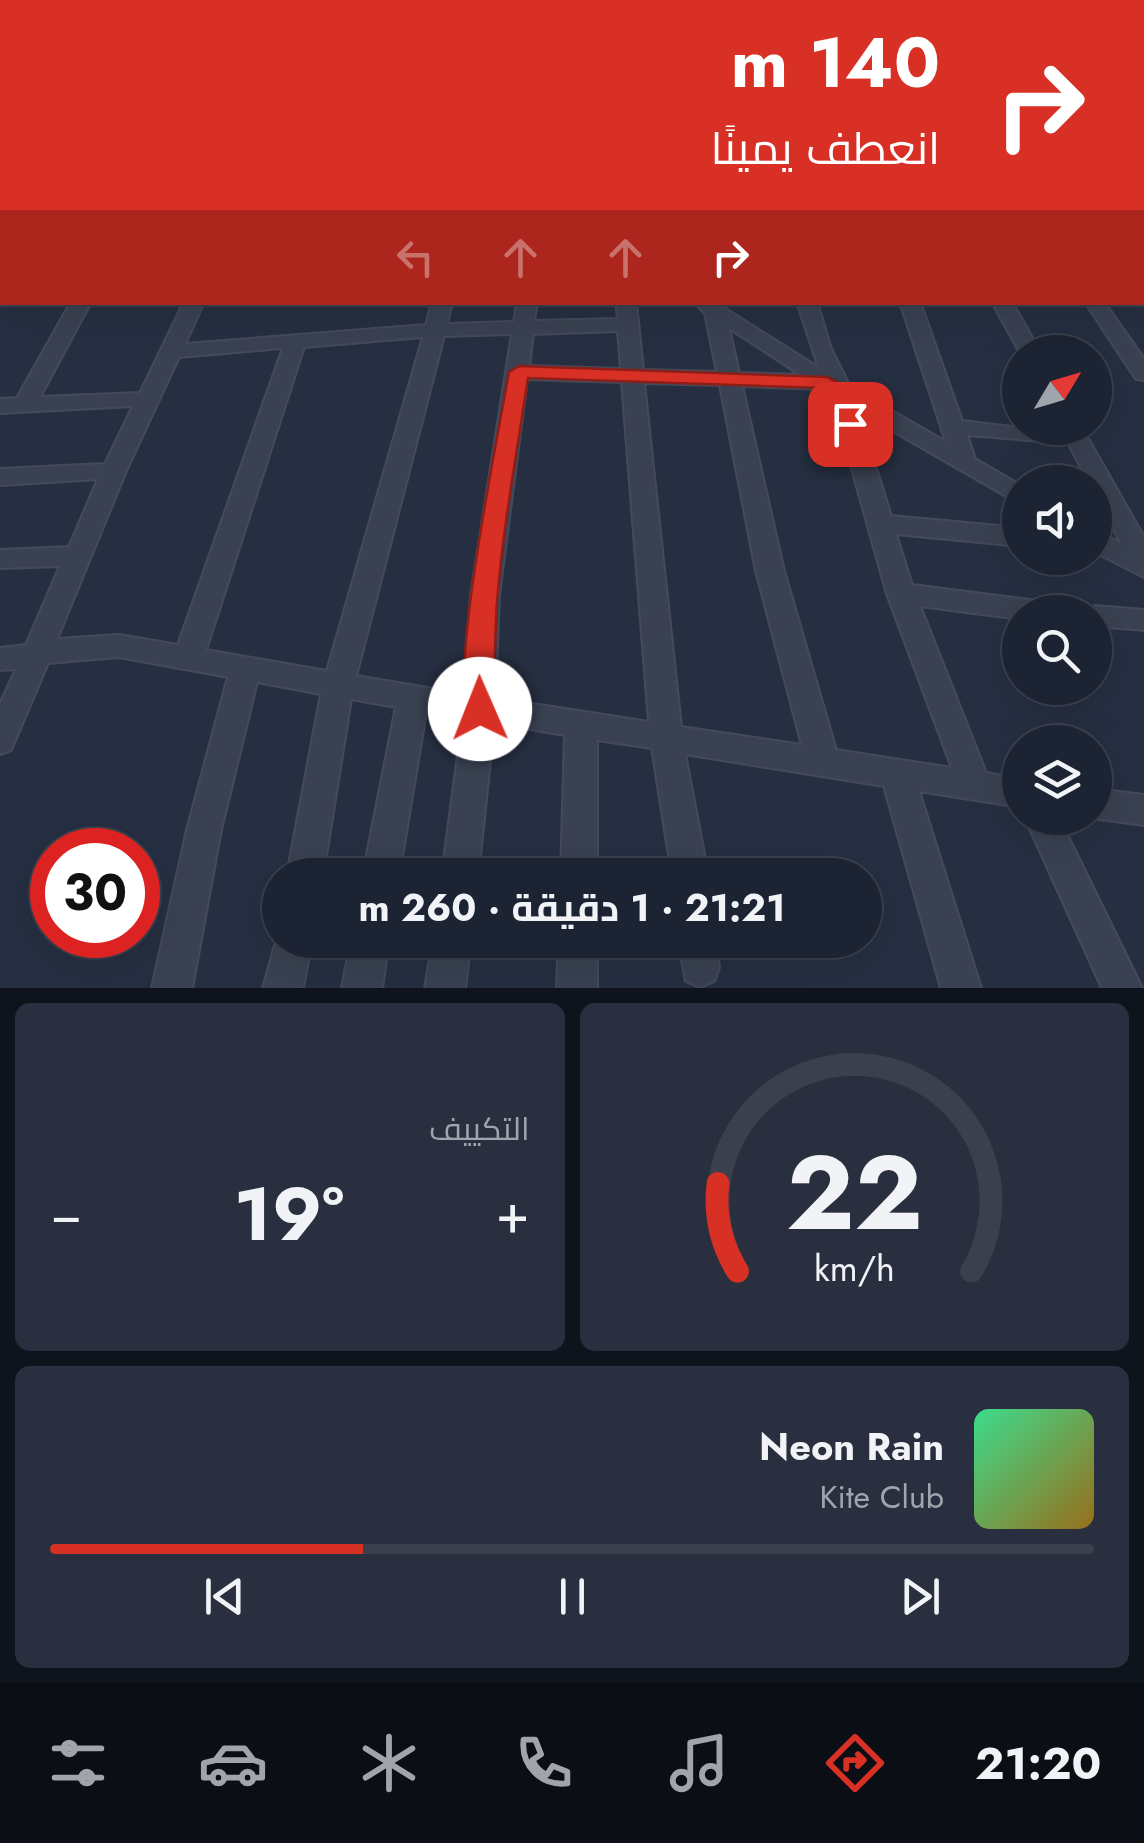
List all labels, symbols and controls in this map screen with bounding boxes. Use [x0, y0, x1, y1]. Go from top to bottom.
text: 140 m [731, 12, 940, 113]
icon: right [975, 40, 1105, 170]
text: انعطف يمينًا [710, 116, 940, 181]
icon: left [388, 230, 443, 285]
icon: ahead [493, 230, 548, 285]
icon: ahead [598, 230, 653, 285]
icon: right [703, 230, 758, 285]
north arrow [1002, 335, 1112, 445]
map controls [1002, 335, 1112, 835]
pin [808, 382, 893, 467]
icon: arrive [823, 397, 878, 452]
button: sound [1002, 465, 1112, 575]
button: search [1002, 595, 1112, 705]
position arrow [428, 657, 532, 761]
button: layers [1002, 725, 1112, 835]
speed limit sign: 30 [30, 828, 160, 958]
text: 21:21 · 1 دقيقة · 260 m [358, 880, 786, 935]
text: التكييف [429, 1106, 530, 1152]
text: 22 [786, 1118, 922, 1268]
text: 19° [234, 1160, 344, 1268]
text: − [50, 1174, 82, 1254]
text: + [496, 1174, 529, 1254]
text: km/h [814, 1243, 895, 1294]
text: Neon Rain [759, 1419, 944, 1474]
text: Kite Club [820, 1474, 944, 1520]
icon: previous [197, 1569, 252, 1624]
icon: pause [545, 1569, 600, 1624]
icon: next [893, 1569, 948, 1624]
icon: filters [43, 1728, 113, 1798]
icon: car [198, 1728, 268, 1798]
icon: climate [354, 1728, 424, 1798]
icon: phone [509, 1728, 579, 1798]
icon: music [664, 1728, 734, 1798]
icon: directions [820, 1728, 890, 1798]
text: 21:20 [975, 1731, 1101, 1796]

